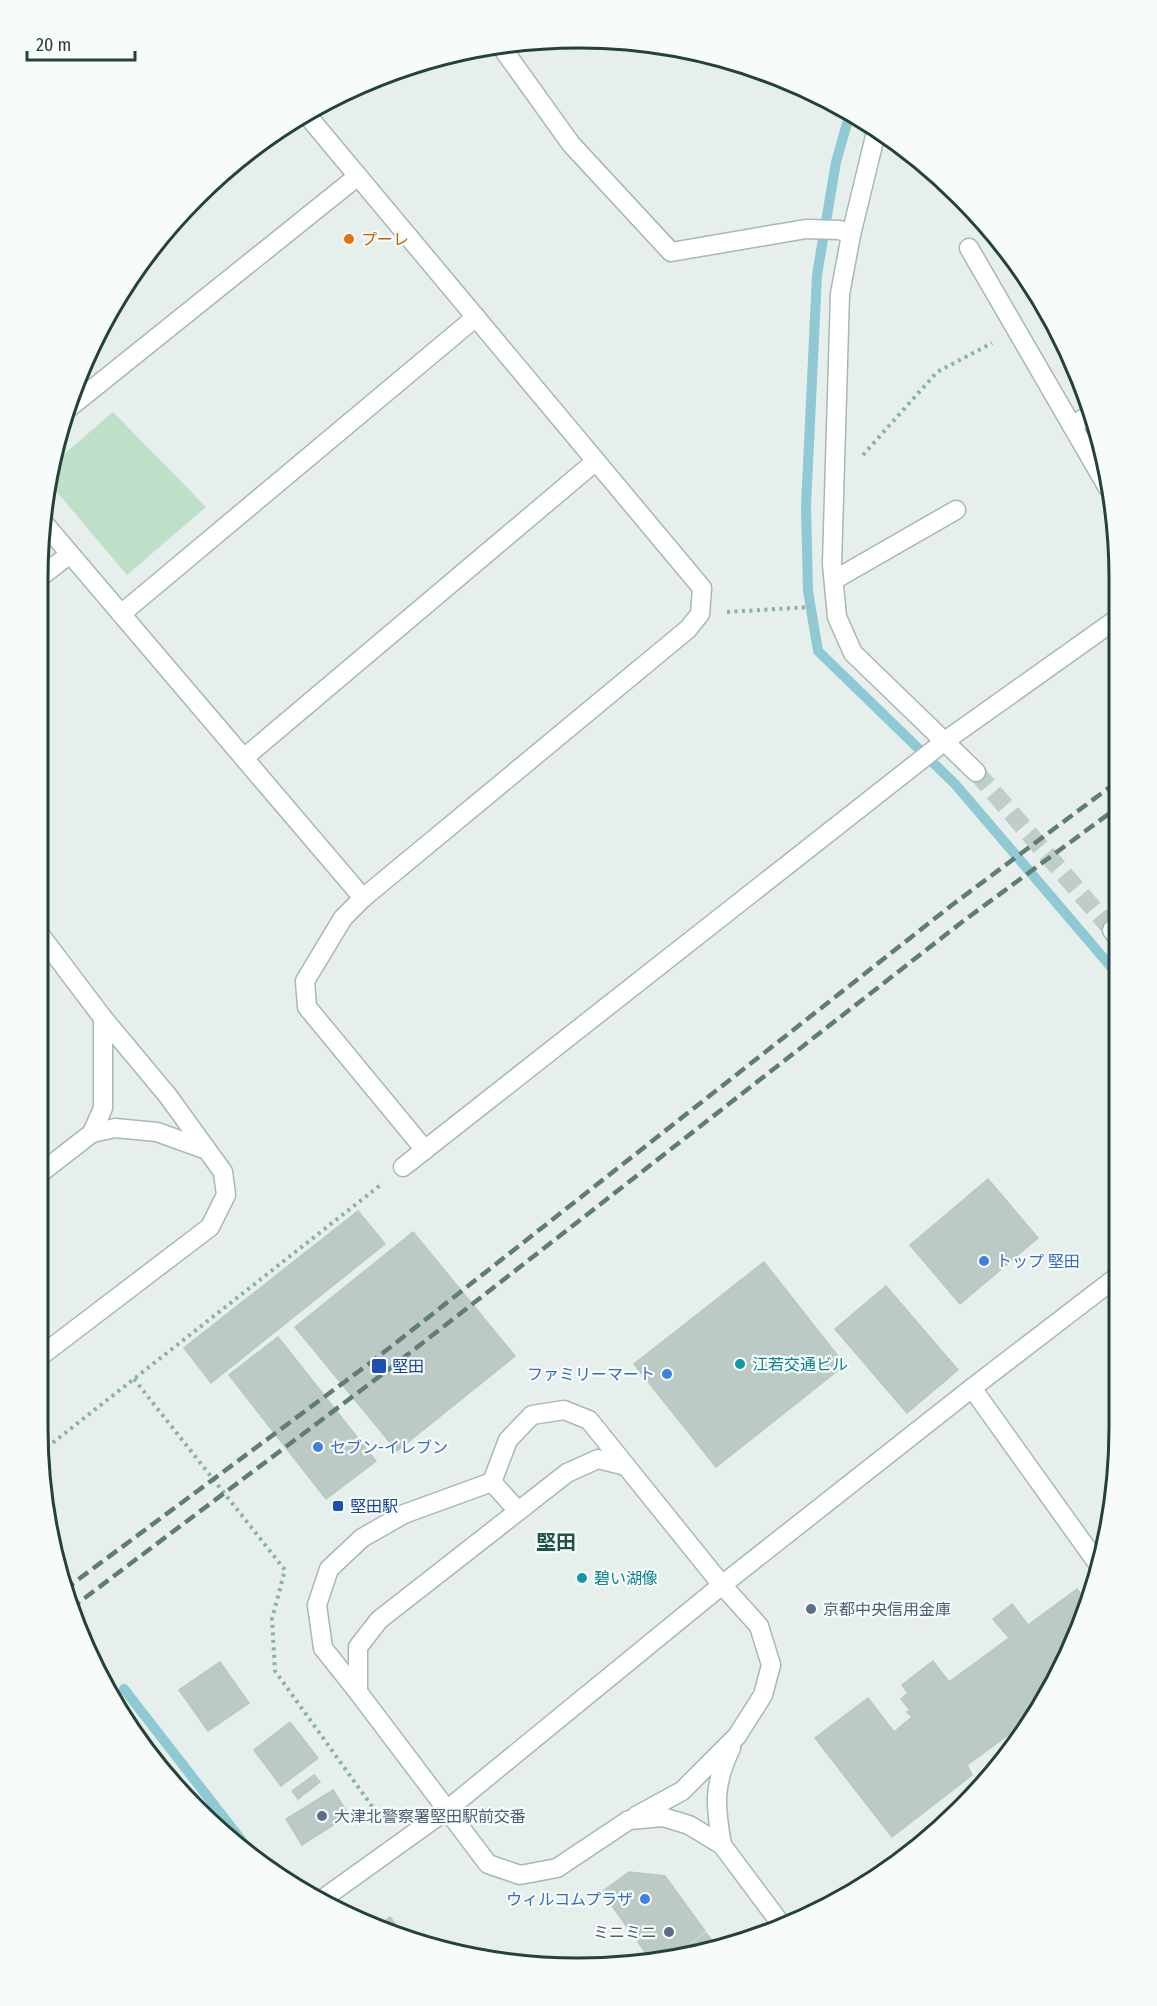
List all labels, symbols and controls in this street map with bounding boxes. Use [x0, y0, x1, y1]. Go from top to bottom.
scale bar [27, 24, 135, 62]
text: 20 m [36, 34, 71, 56]
place label: プーレ [361, 230, 409, 249]
marker: プーレ [342, 232, 356, 246]
place label: トップ 堅田 [996, 1252, 1080, 1271]
marker: トップ 堅田 [977, 1254, 991, 1268]
place label: 江若交通ビル [752, 1355, 848, 1374]
marker: 堅田 [370, 1357, 388, 1375]
place label: 堅田 [392, 1357, 424, 1376]
marker: 江若交通ビル [733, 1357, 747, 1371]
place label: ファミリーマート [527, 1365, 655, 1384]
marker: ファミリーマート [660, 1367, 674, 1381]
place label: セブン-イレブン [330, 1438, 448, 1457]
marker: セブン-イレブン [311, 1440, 325, 1454]
place label: 堅田駅 [350, 1497, 398, 1516]
marker: 堅田駅 [331, 1499, 345, 1513]
district label: 堅田 [536, 1530, 576, 1554]
place label: 碧い湖像 [594, 1569, 658, 1588]
marker: 碧い湖像 [575, 1571, 589, 1585]
place label: 京都中央信用金庫 [823, 1600, 951, 1619]
marker: 京都中央信用金庫 [804, 1602, 818, 1616]
place label: 大津北警察署堅田駅前交番 [334, 1807, 526, 1826]
marker: 大津北警察署堅田駅前交番 [315, 1809, 329, 1823]
place label: ウィルコムプラザ [506, 1890, 633, 1909]
marker: ウィルコムプラザ [638, 1892, 652, 1906]
place label: ミニミニ [593, 1923, 657, 1942]
marker: ミニミニ [662, 1925, 676, 1939]

